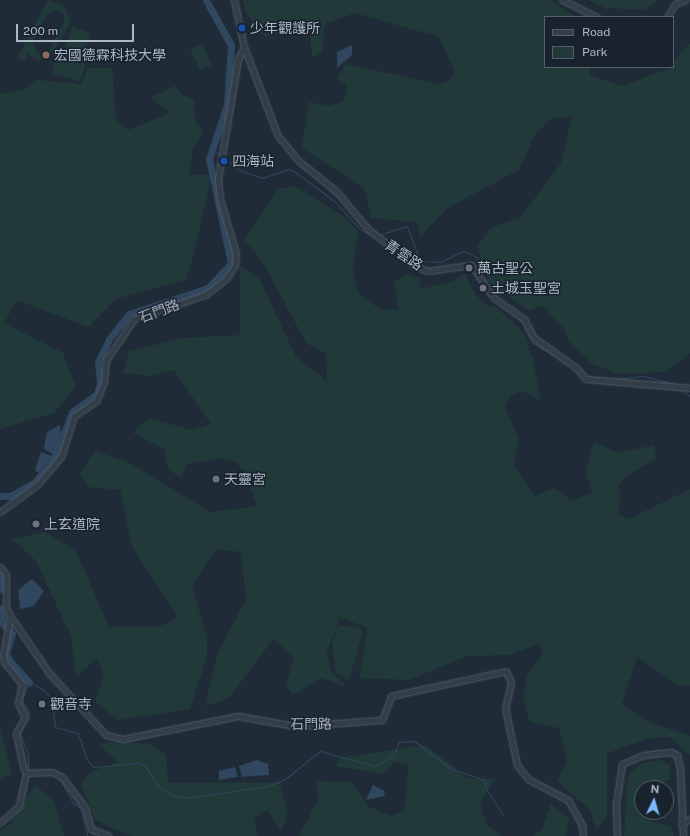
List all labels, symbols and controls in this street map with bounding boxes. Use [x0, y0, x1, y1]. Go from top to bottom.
scale bar [18, 16, 136, 42]
legend [544, 16, 674, 68]
place label: 少年觀護所 [250, 20, 320, 36]
marker: 少年觀護所 [237, 23, 247, 33]
text: 200 m [23, 24, 58, 38]
text: Road [582, 25, 610, 39]
text: Park [582, 45, 608, 59]
place label: 宏國德霖科技大學 [54, 47, 166, 63]
marker: 宏國德霖科技大學 [41, 50, 51, 60]
place label: 四海站 [232, 153, 274, 169]
marker: 四海站 [219, 156, 229, 166]
street label: 青雲路 [382, 236, 426, 274]
place label: 萬古聖公 [477, 260, 533, 276]
marker: 萬古聖公 [464, 263, 474, 273]
place label: 土城玉聖宮 [491, 280, 561, 296]
marker: 土城玉聖宮 [478, 283, 488, 293]
street label: 石門路 [136, 296, 182, 326]
place label: 天靈宮 [224, 471, 266, 487]
marker: 天靈宮 [211, 474, 221, 484]
place label: 上玄道院 [44, 516, 100, 532]
marker: 上玄道院 [31, 519, 41, 529]
place label: 觀音寺 [50, 696, 92, 712]
marker: 觀音寺 [37, 699, 47, 709]
street label: 石門路 [290, 715, 332, 733]
north arrow [634, 780, 674, 820]
text: N [650, 783, 660, 795]

